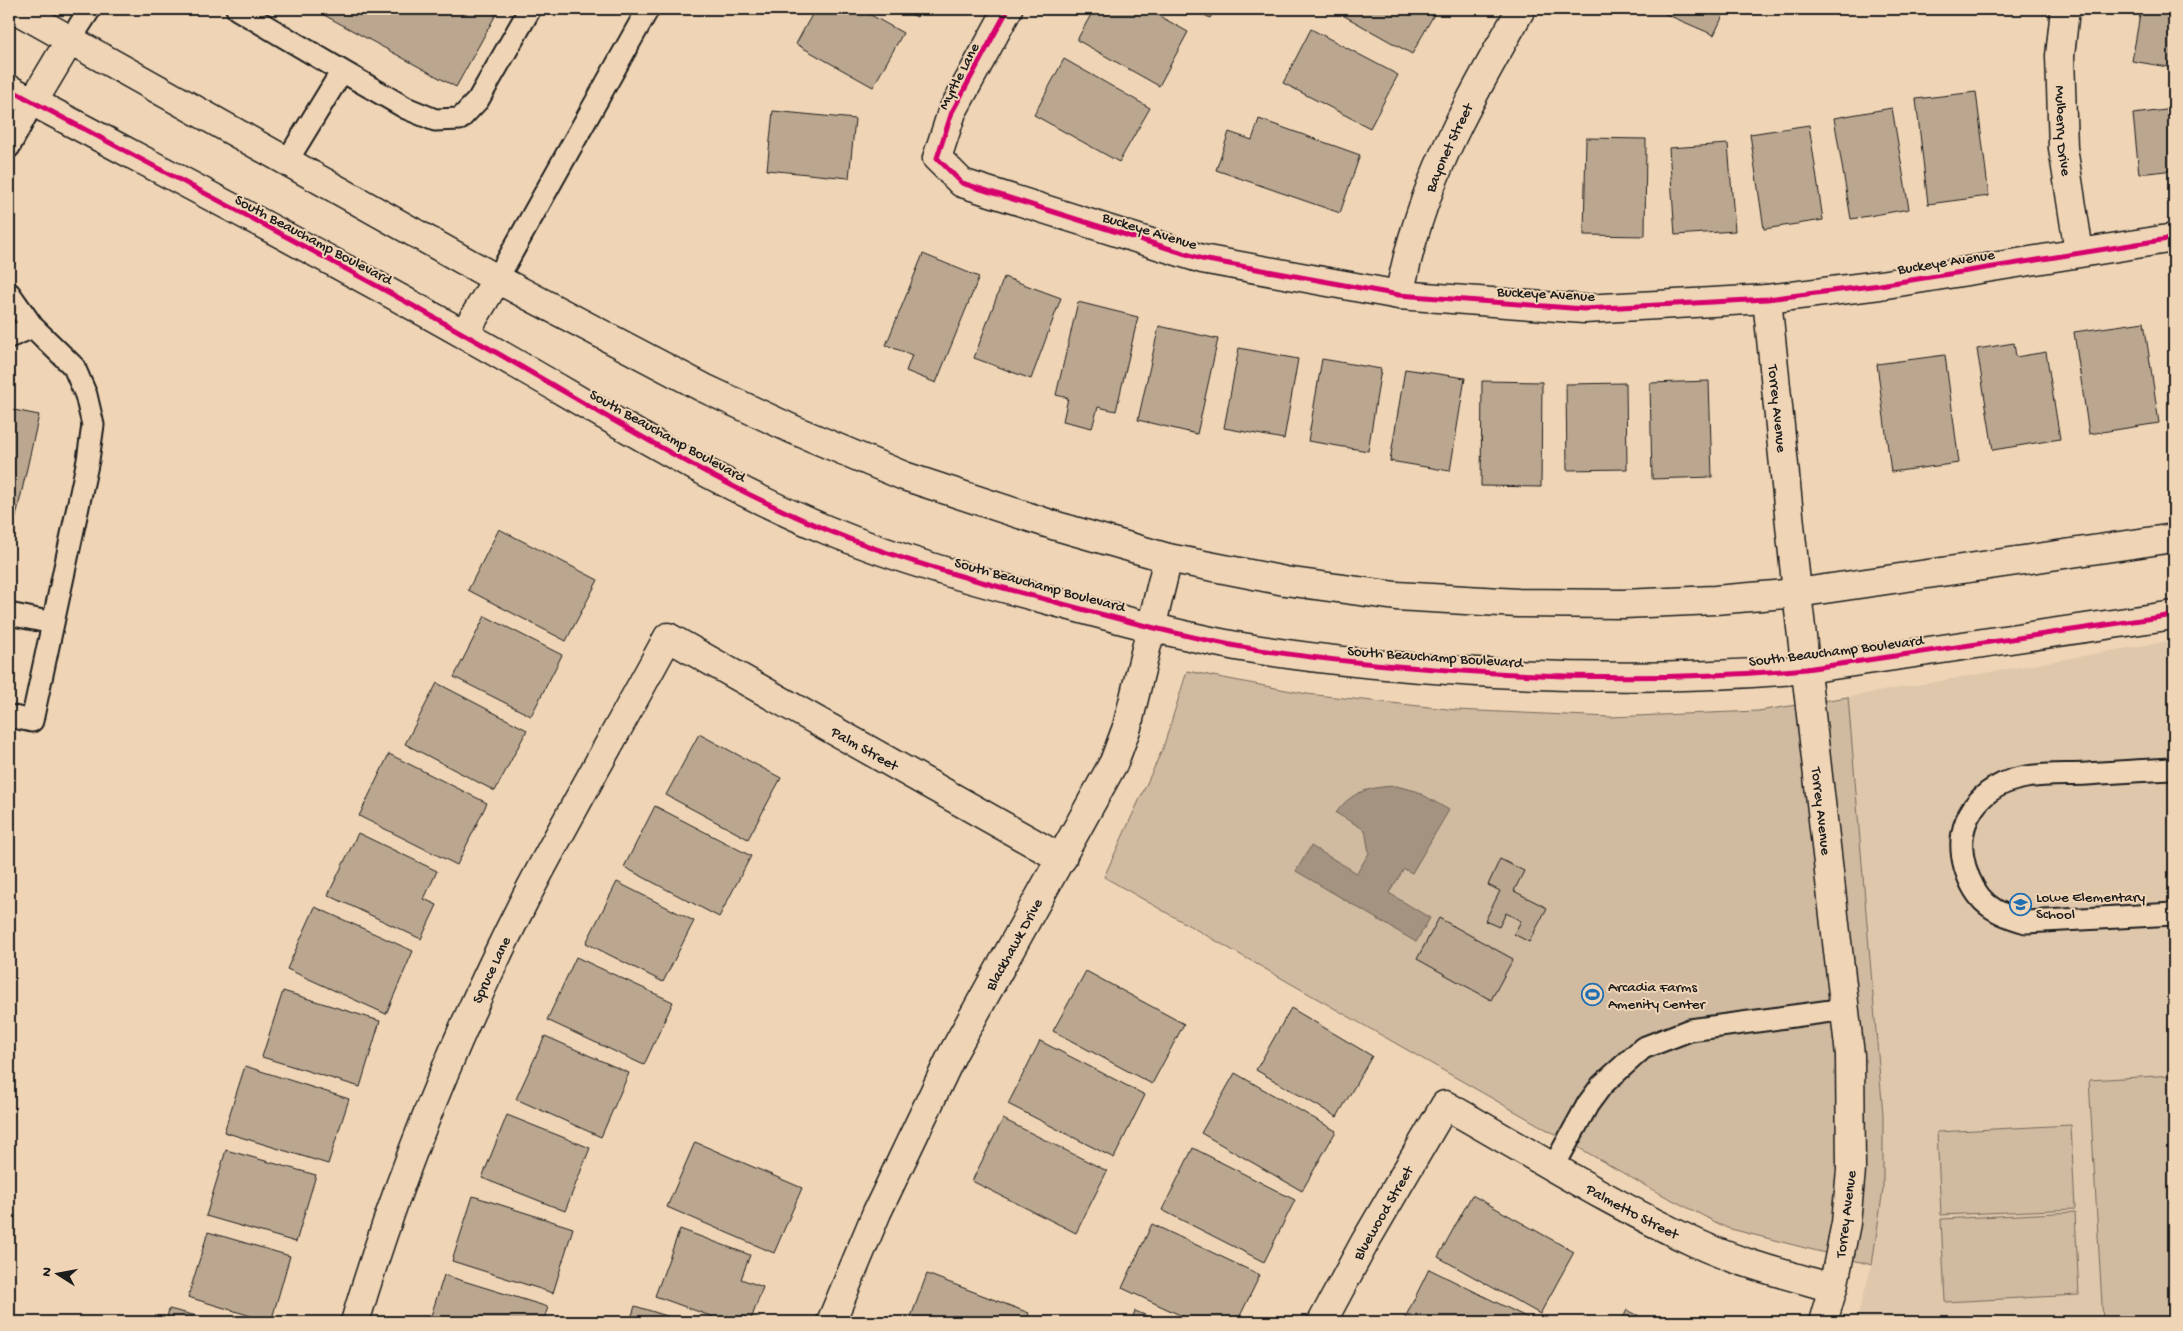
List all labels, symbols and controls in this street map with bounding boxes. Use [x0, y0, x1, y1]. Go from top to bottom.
street label: Myrtle Lane [935, 40, 984, 113]
street label: Mulberry Drive [2050, 85, 2074, 178]
street label: Bayonet Street [1422, 99, 1479, 196]
street label: South Beauchamp Boulevard [231, 192, 396, 291]
street label: Buckeye Avenue [1099, 209, 1199, 255]
street label: Buckeye Avenue [1896, 246, 1996, 280]
street label: Buckeye Avenue [1495, 283, 1596, 307]
street label: Torrey Avenue [1763, 363, 1790, 454]
street label: South Beauchamp Boulevard [586, 386, 749, 488]
street label: South Beauchamp Boulevard [952, 554, 1128, 618]
street label: South Beauchamp Boulevard [1748, 632, 1926, 672]
street label: South Beauchamp Boulevard [1346, 643, 1524, 673]
street label: Palm Street [826, 723, 902, 777]
street label: Torrey Avenue [1806, 765, 1834, 856]
place label: Lowe Elementary School [2036, 889, 2146, 924]
school or university icon: Lowe Elementary School [2008, 893, 2032, 917]
street label: Blackhawk Drive [982, 896, 1048, 995]
street label: Spruce Lane [469, 934, 516, 1007]
place label: Arcadia Farms Amenity Center [1608, 979, 1707, 1014]
sports icon: Arcadia Farms Amenity Center [1580, 983, 1604, 1007]
street label: Bluewood Street [1350, 1162, 1419, 1264]
street label: Torrey Avenue [1833, 1169, 1861, 1260]
street label: Palmetto Street [1581, 1180, 1683, 1245]
north arrow [32, 1248, 82, 1298]
text: N [38, 1266, 57, 1278]

